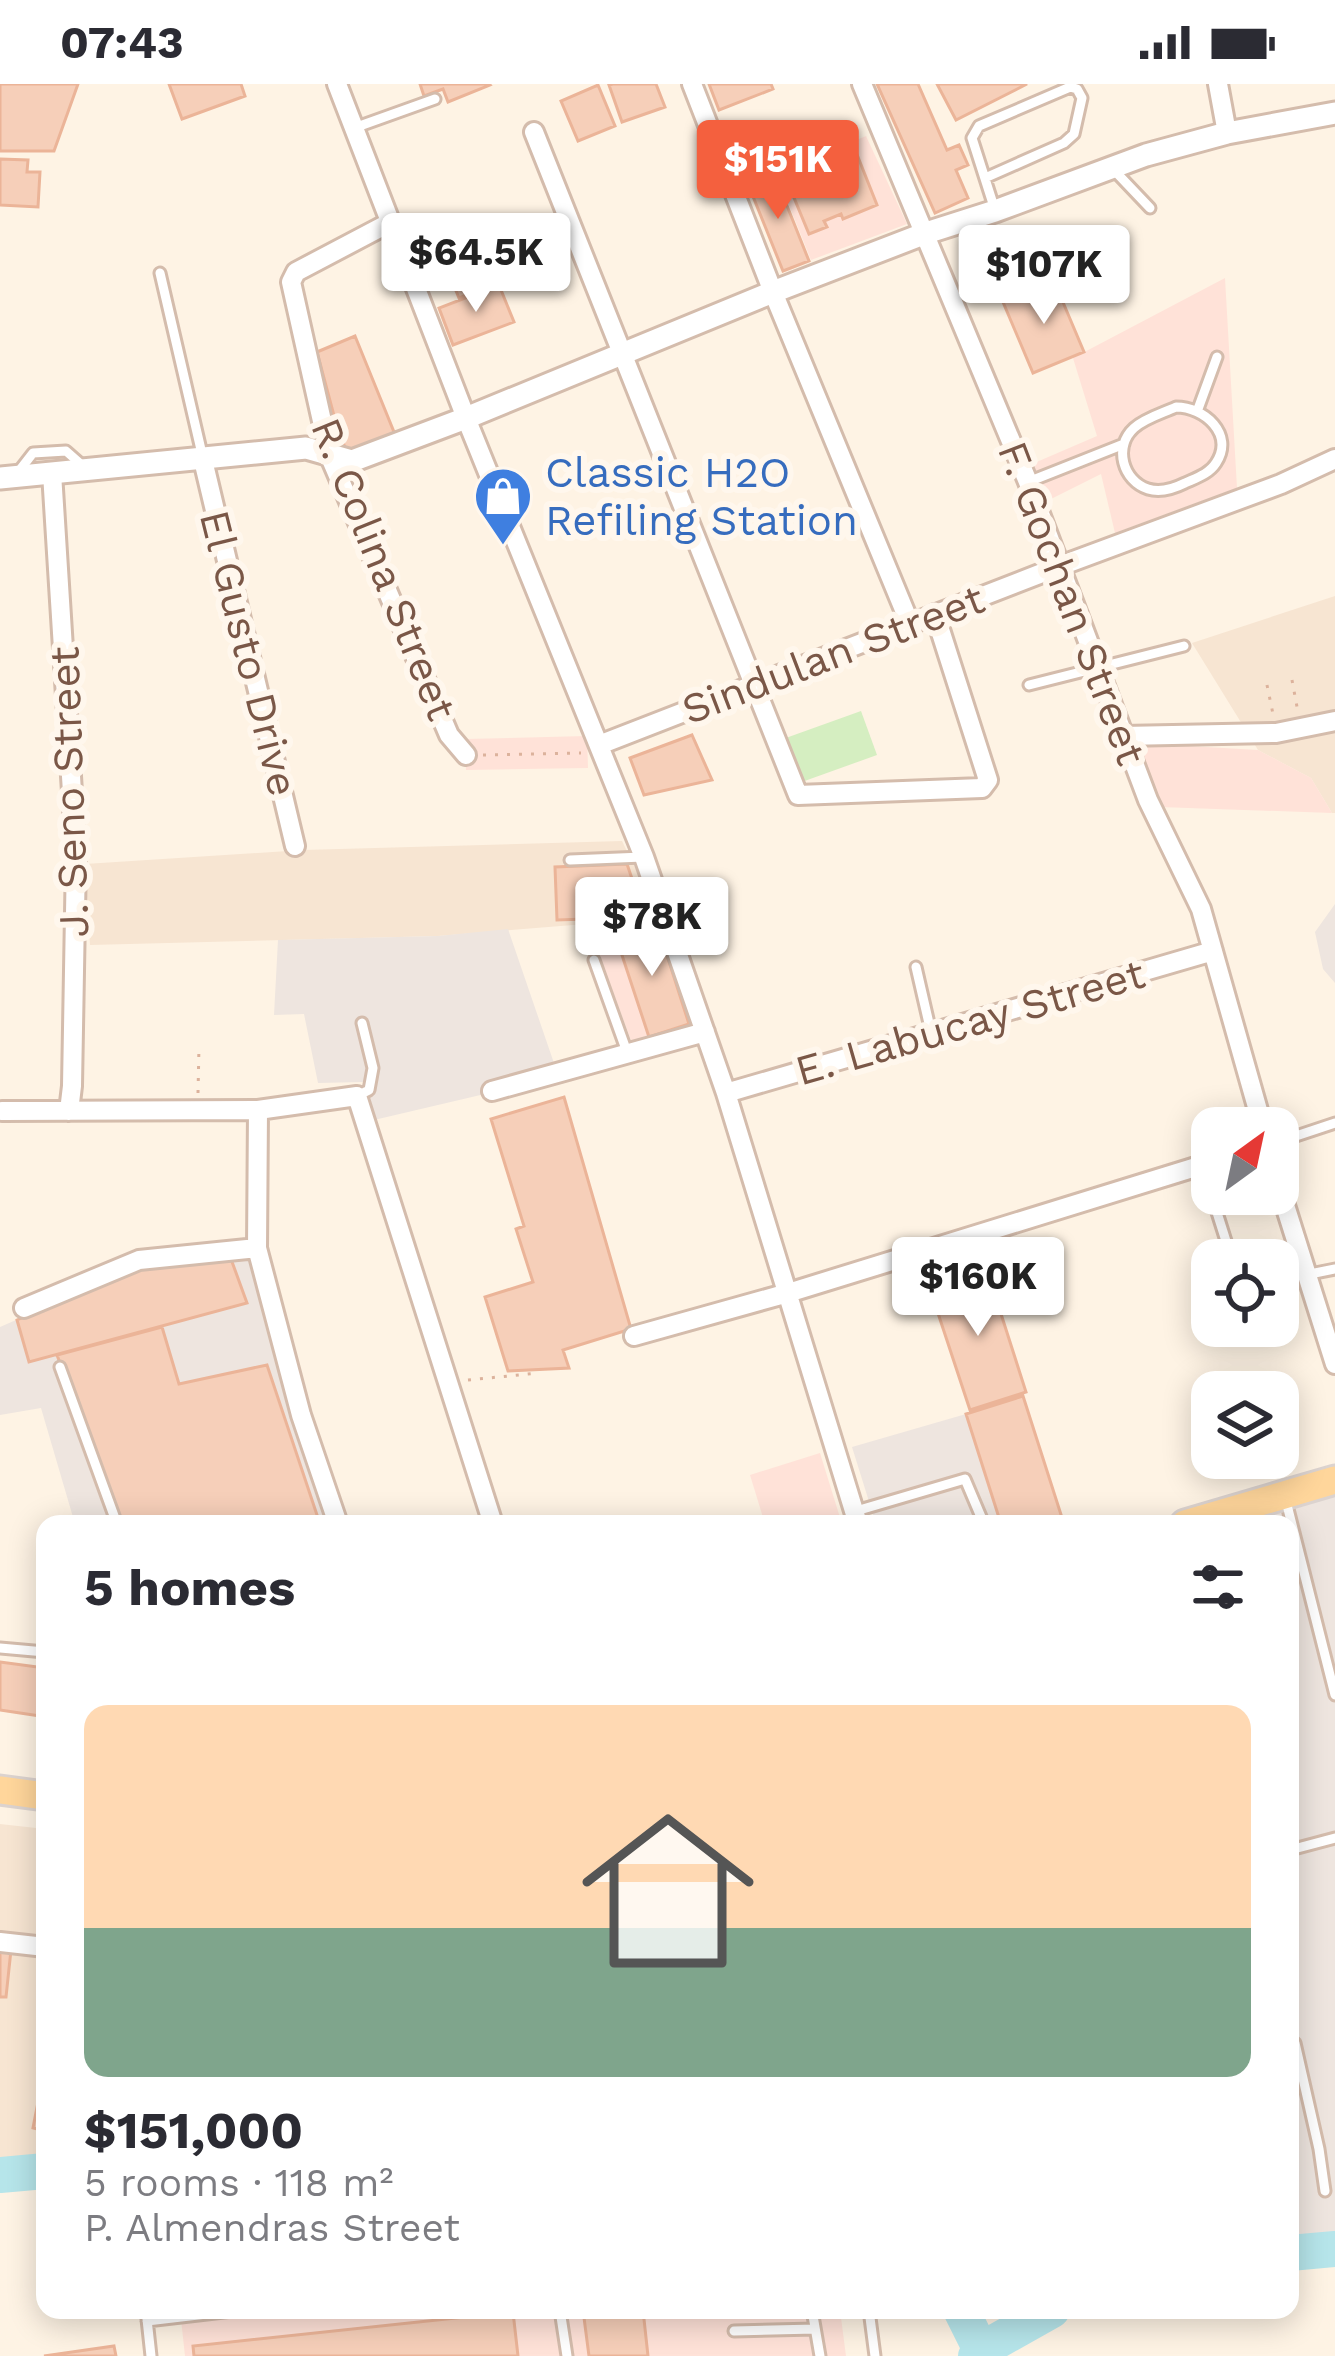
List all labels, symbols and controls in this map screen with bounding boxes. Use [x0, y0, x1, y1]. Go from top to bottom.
text: 07:43 [60, 16, 184, 69]
pin: $151K [694, 120, 862, 222]
text: $151K [724, 136, 832, 181]
pin: $64.5K [378, 213, 574, 315]
pin: $107K [960, 225, 1128, 327]
text: $64.5K [408, 229, 544, 274]
text: $107K [986, 241, 1102, 286]
street label: R. Colina Street [301, 411, 467, 727]
street label: F. Gochan Street [988, 435, 1156, 771]
place label: Classic H2O Refiling Station [545, 448, 858, 545]
shop icon: Classic H2O Refiling Station [472, 465, 534, 547]
street label: El Gusto Drive [190, 505, 308, 801]
street label: Sindulan Street [675, 574, 991, 734]
street label: J. Seno Street [39, 646, 99, 938]
pin: $78K [581, 877, 723, 979]
text: $78K [602, 893, 702, 938]
street label: E. Labucay Street [790, 949, 1150, 1095]
north arrow [1191, 1107, 1299, 1215]
map controls [1191, 1107, 1299, 1479]
pin: $160K [894, 1237, 1062, 1339]
button: locate [1191, 1239, 1299, 1347]
text: $160K [919, 1253, 1037, 1298]
button: layers [1191, 1371, 1299, 1479]
icon: filters [1185, 1554, 1251, 1620]
text: 5 homes [84, 1558, 295, 1617]
icon: home [560, 1783, 776, 1999]
text: $151,000 [84, 2101, 303, 2160]
text: 5 rooms · 118 m² [84, 2160, 394, 2205]
text: P. Almendras Street [84, 2205, 460, 2250]

